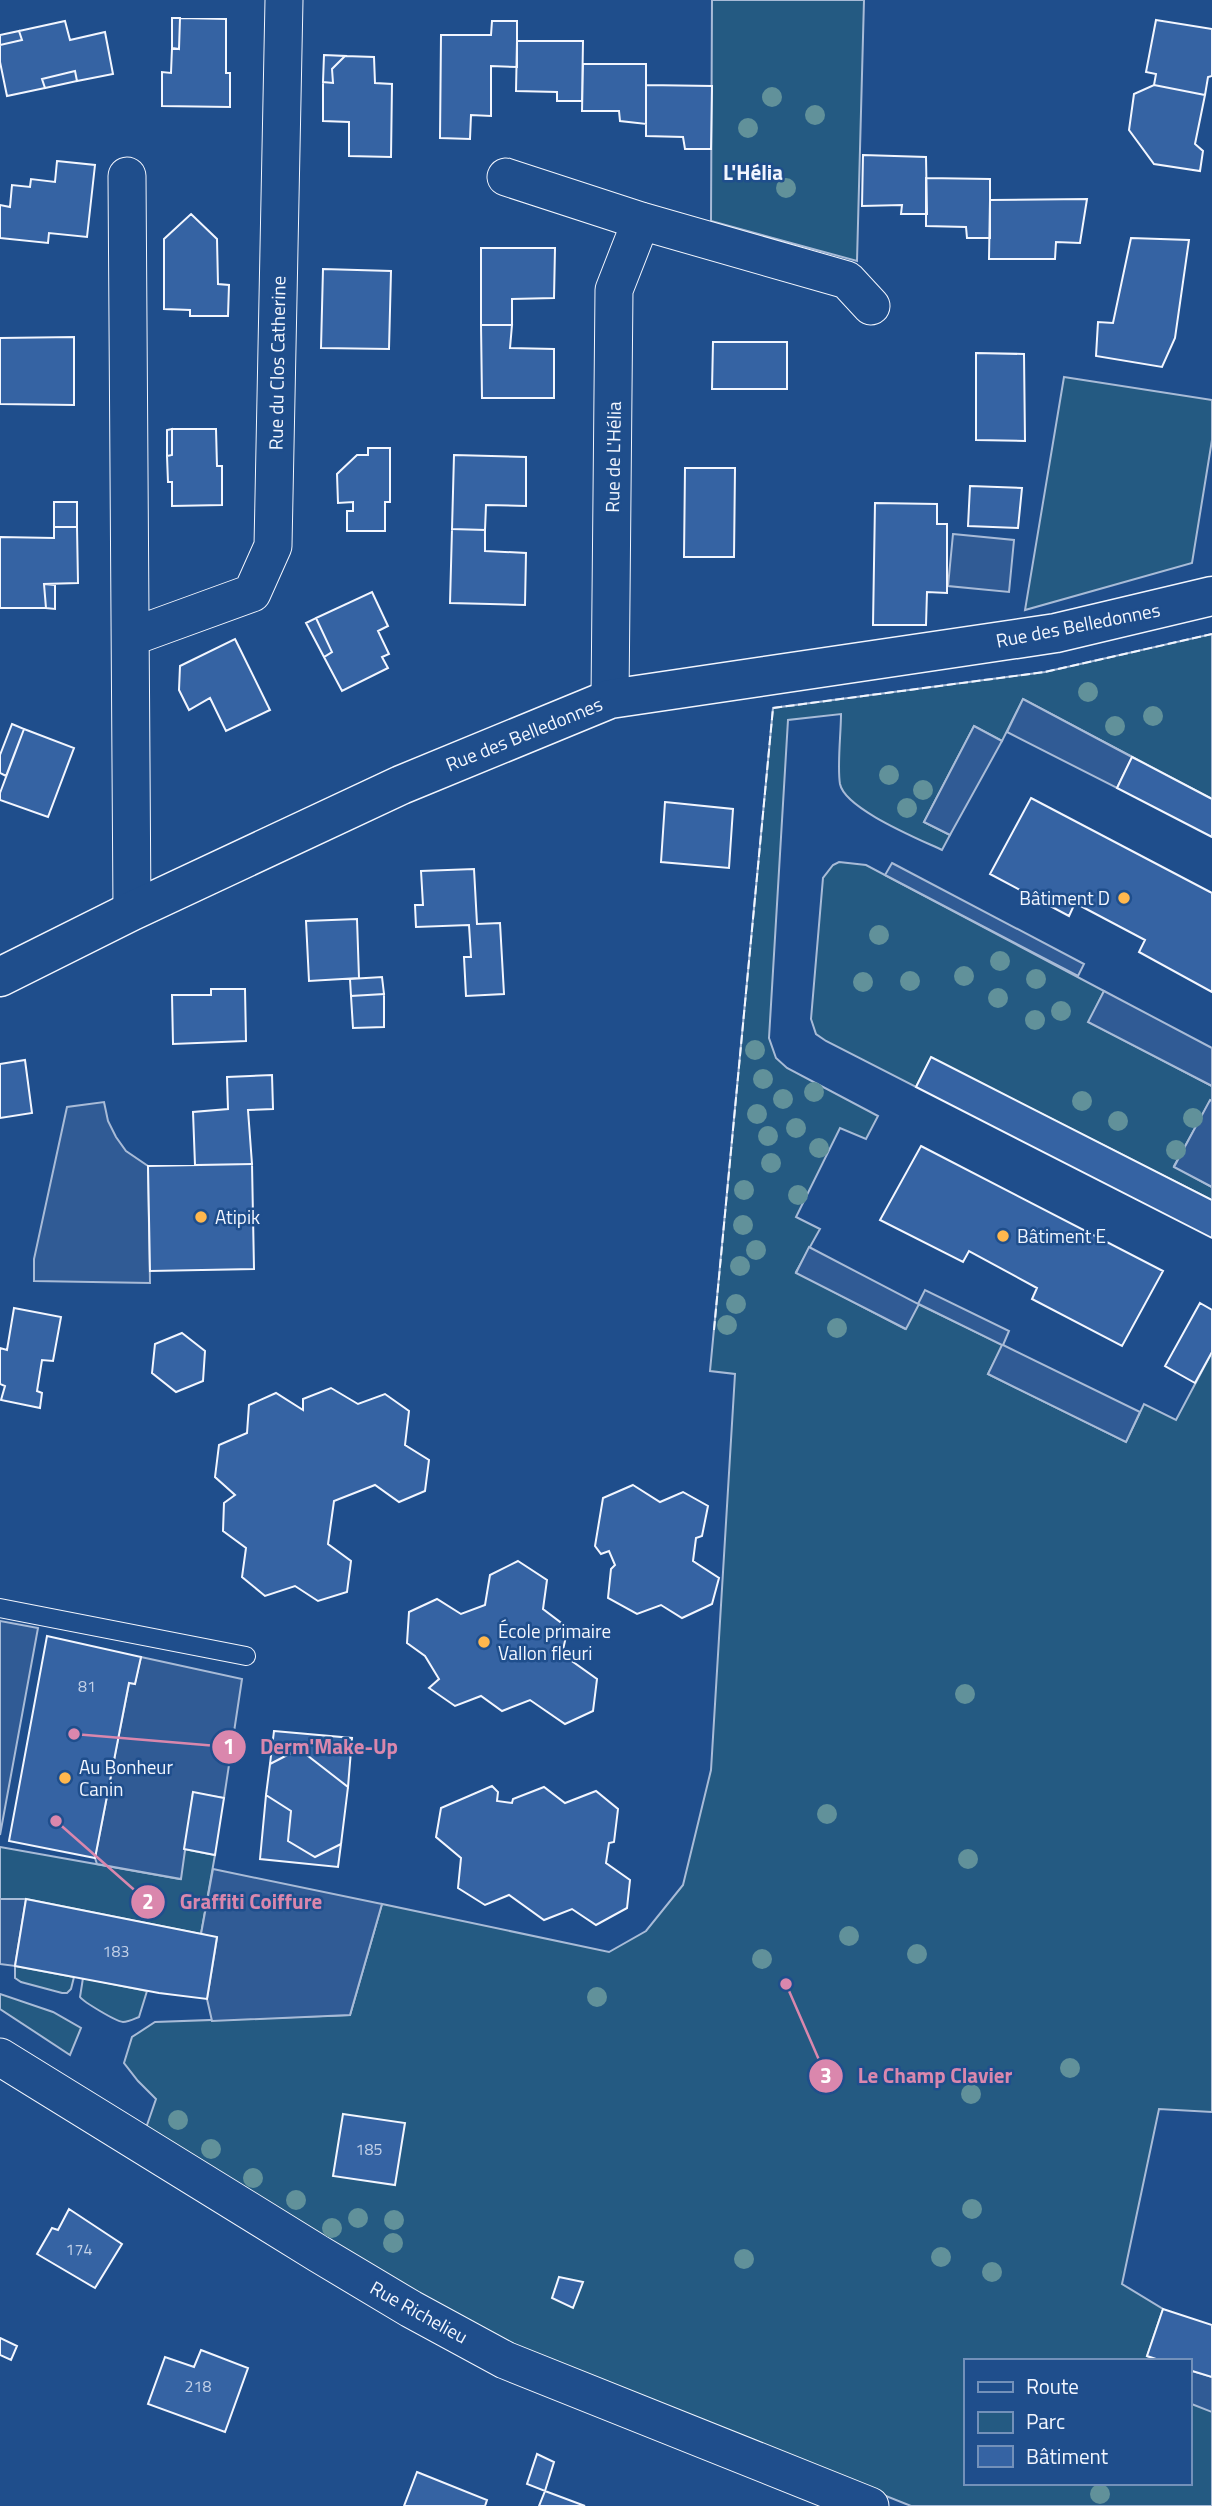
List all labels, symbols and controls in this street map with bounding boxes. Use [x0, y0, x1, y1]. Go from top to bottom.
district label: L'Hélia [723, 156, 783, 188]
street label: Rue du Clos Catherine [260, 276, 293, 450]
street label: Rue de L'Hélia [597, 401, 628, 513]
street label: Rue des Belledonnes [993, 594, 1163, 655]
street label: Rue des Belledonnes [441, 689, 607, 778]
place label: Bâtiment D [1019, 883, 1110, 912]
marker: Bâtiment D [1116, 890, 1132, 906]
place label: Atipik [215, 1202, 260, 1231]
marker: Atipik [193, 1209, 209, 1225]
place label: Bâtiment E [1017, 1221, 1106, 1250]
marker: Bâtiment E [995, 1228, 1011, 1244]
place label: École primaire Vallon fleuri [498, 1616, 611, 1667]
marker: École primaire Vallon fleuri [476, 1634, 492, 1650]
house number: 81 [78, 1674, 96, 1698]
callout: Derm'Make-Up [211, 1726, 412, 1768]
text: 1 [223, 1730, 235, 1762]
text: Derm'Make-Up [260, 1730, 398, 1762]
place label: Au Bonheur Canin [79, 1752, 173, 1803]
marker: Au Bonheur Canin [57, 1770, 73, 1786]
callout: Graffiti Coiffure [130, 1881, 336, 1923]
text: 2 [142, 1885, 154, 1917]
text: Graffiti Coiffure [180, 1885, 322, 1917]
house number: 183 [103, 1939, 129, 1963]
callout: Le Champ Clavier [809, 2055, 1026, 2097]
text: 3 [820, 2059, 832, 2091]
text: Le Champ Clavier [858, 2059, 1013, 2091]
house number: 185 [356, 2137, 382, 2161]
house number: 174 [66, 2237, 92, 2261]
street label: Rue Richelieu [365, 2273, 473, 2350]
legend [964, 2359, 1191, 2485]
text: Route [1026, 2370, 1079, 2402]
house number: 218 [185, 2374, 211, 2398]
text: Parc [1026, 2405, 1065, 2437]
text: Bâtiment [1026, 2440, 1109, 2472]

